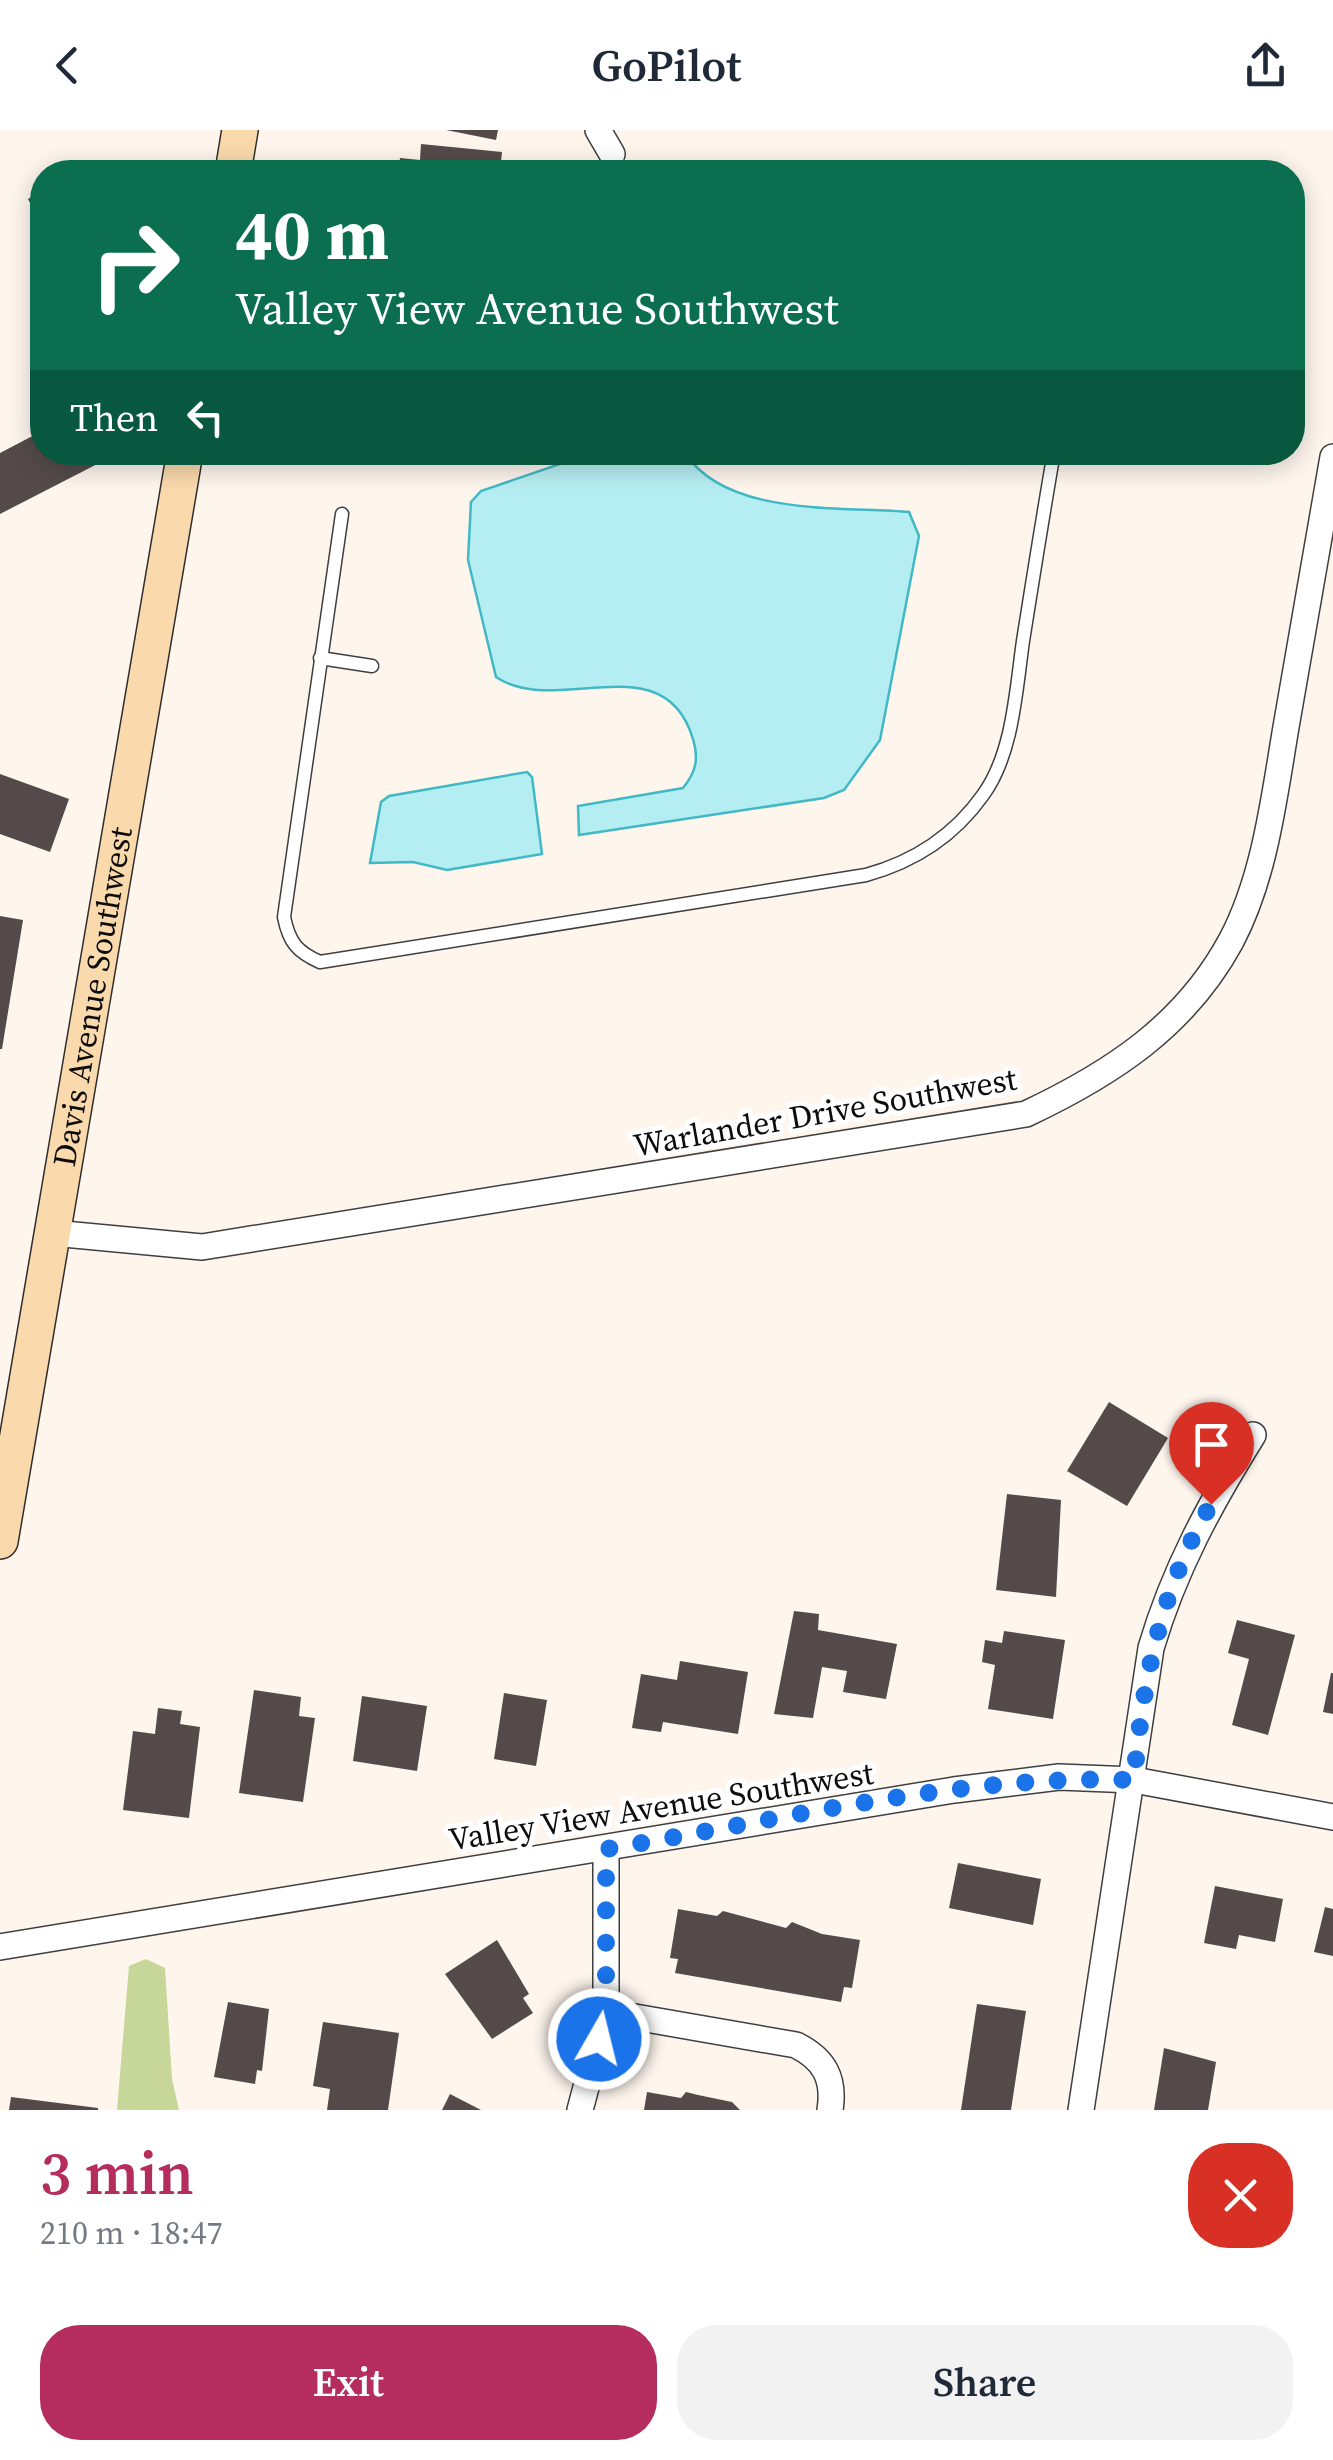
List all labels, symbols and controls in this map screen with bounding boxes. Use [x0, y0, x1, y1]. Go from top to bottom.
text: GoPilot [592, 34, 741, 96]
icon: back [40, 38, 95, 93]
icon: share [1238, 38, 1293, 93]
text: 40 m [235, 186, 389, 282]
icon: right [70, 200, 200, 330]
text: Valley View Avenue Southwest [235, 277, 839, 339]
icon: left [178, 390, 233, 445]
text: Then [70, 392, 158, 444]
street label: Davis Avenue Southwest [42, 823, 143, 1170]
street label: Warlander Drive Southwest [630, 1057, 1020, 1167]
pin [1169, 1402, 1254, 1505]
icon: arrive [1184, 1417, 1239, 1472]
street label: Valley View Avenue Southwest [446, 1751, 877, 1861]
position arrow [547, 1987, 651, 2091]
text: 3 min [40, 2132, 194, 2214]
button: close [1188, 2143, 1293, 2248]
text: 210 m · 18:47 [40, 2211, 222, 2255]
button: Exit [40, 2325, 657, 2440]
button: Share [677, 2325, 1293, 2440]

